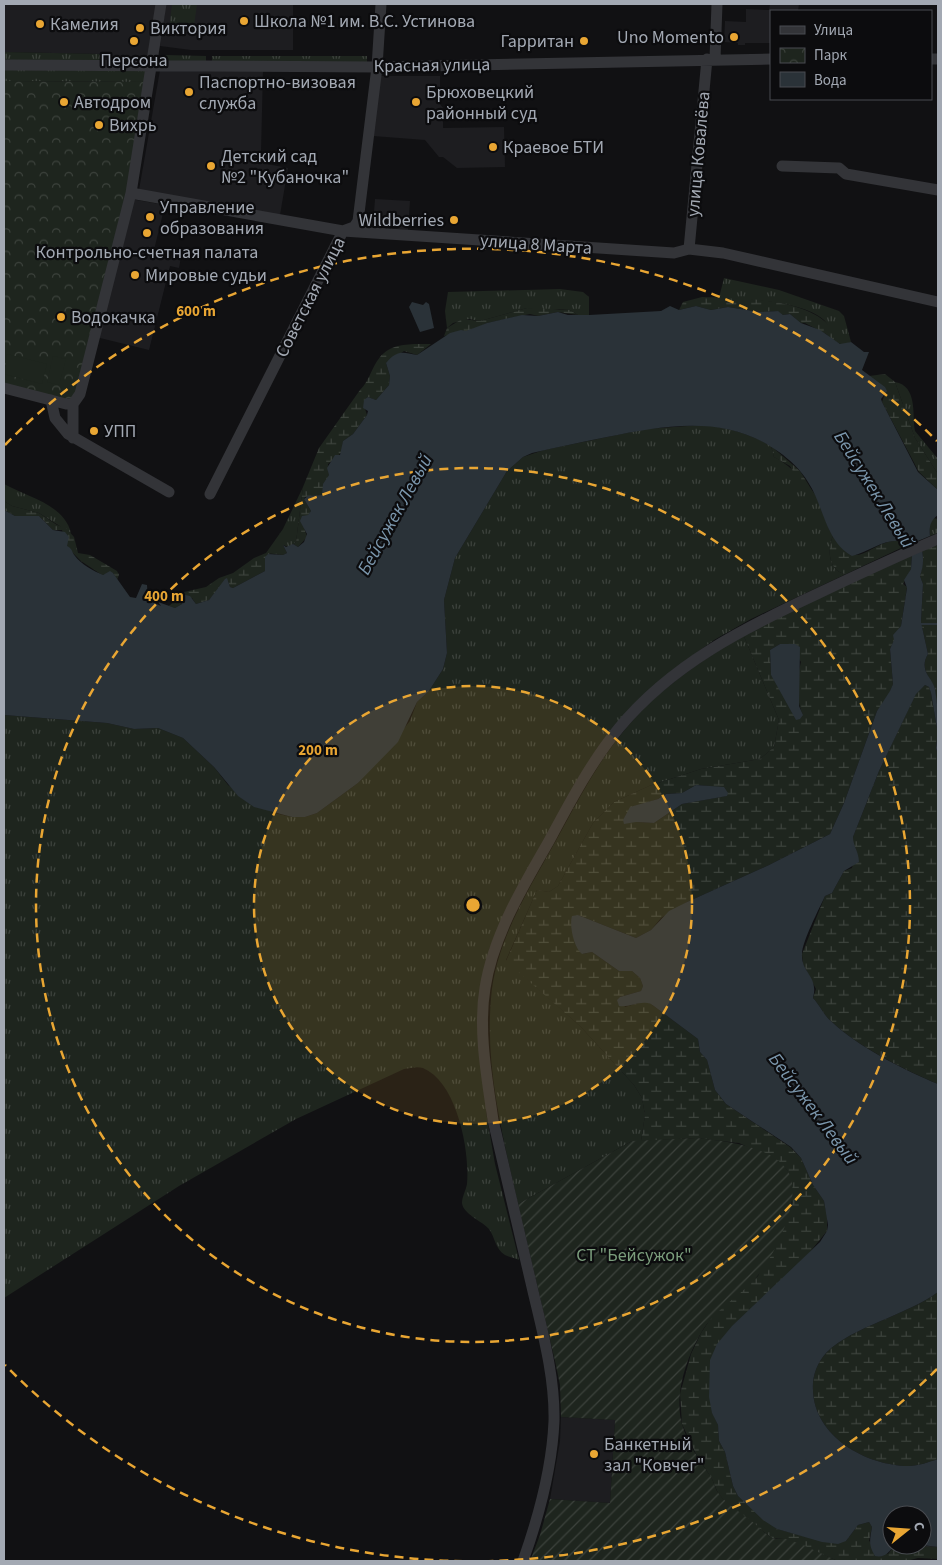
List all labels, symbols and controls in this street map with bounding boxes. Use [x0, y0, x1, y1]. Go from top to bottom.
place label: Школа №1 им. В.С. Устинова [254, 9, 475, 34]
legend [770, 10, 932, 100]
place label: Камелия [50, 12, 119, 37]
marker: Школа №1 им. В.С. Устинова [238, 15, 250, 27]
place label: Виктория [150, 16, 227, 41]
marker: Камелия [34, 18, 46, 30]
text: Улица [814, 20, 853, 41]
marker: Виктория [134, 22, 146, 34]
place label: Uno Momento [617, 25, 724, 50]
place label: Гарритан [500, 29, 574, 54]
marker: Uno Momento [728, 31, 740, 43]
marker: Персона [128, 35, 140, 47]
marker: Гарритан [578, 35, 590, 47]
text: Парк [814, 45, 848, 66]
place label: Персона [100, 48, 168, 73]
street label: Красная улица [373, 52, 491, 79]
place label: Паспортно-визовая служба [199, 70, 356, 116]
text: Вода [814, 70, 847, 91]
place label: Брюховецкий районный суд [426, 80, 537, 126]
marker: Паспортно-визовая служба [183, 86, 195, 98]
place label: Автодром [74, 90, 151, 115]
street label: улица Ковалёва [681, 90, 716, 218]
marker: Автодром [58, 96, 70, 108]
marker: Брюховецкий районный суд [410, 96, 422, 108]
place label: Вихрь [109, 113, 157, 138]
marker: Вихрь [93, 119, 105, 131]
place label: Краевое БТИ [503, 135, 604, 160]
marker: Краевое БТИ [487, 141, 499, 153]
place label: Детский сад №2 "Кубаночка" [221, 144, 349, 190]
marker: Детский сад №2 "Кубаночка" [205, 160, 217, 172]
place label: Управление образования [160, 195, 264, 241]
place label: Wildberries [359, 208, 444, 233]
marker: Управление образования [144, 211, 156, 223]
marker: Wildberries [448, 214, 460, 226]
marker: Контрольно-счетная палата [141, 227, 153, 239]
street label: улица 8 Марта [479, 228, 593, 261]
street label: Советская улица [269, 233, 352, 362]
place label: Контрольно-счетная палата [36, 240, 258, 265]
place label: Мировые судьи [145, 263, 267, 288]
marker: Мировые судьи [129, 269, 141, 281]
text: 600 m [176, 301, 216, 322]
place label: Водокачка [71, 305, 156, 330]
marker: Водокачка [55, 311, 67, 323]
place label: УПП [104, 419, 136, 444]
marker: УПП [88, 425, 100, 437]
water label: Бейсужек Левый [827, 426, 921, 554]
water label: Бейсужек Левый [351, 450, 440, 580]
text: 400 m [144, 586, 184, 607]
text: 200 m [298, 740, 338, 761]
centre of rings [464, 896, 482, 914]
water label: Бейсужек Левый [762, 1047, 864, 1171]
park label: СТ "Бейсужок" [576, 1243, 692, 1268]
place label: Банкетный зал "Ковчег" [604, 1432, 704, 1478]
marker: Банкетный зал "Ковчег" [588, 1448, 600, 1460]
north arrow [882, 1505, 932, 1555]
text: С [908, 1520, 929, 1533]

